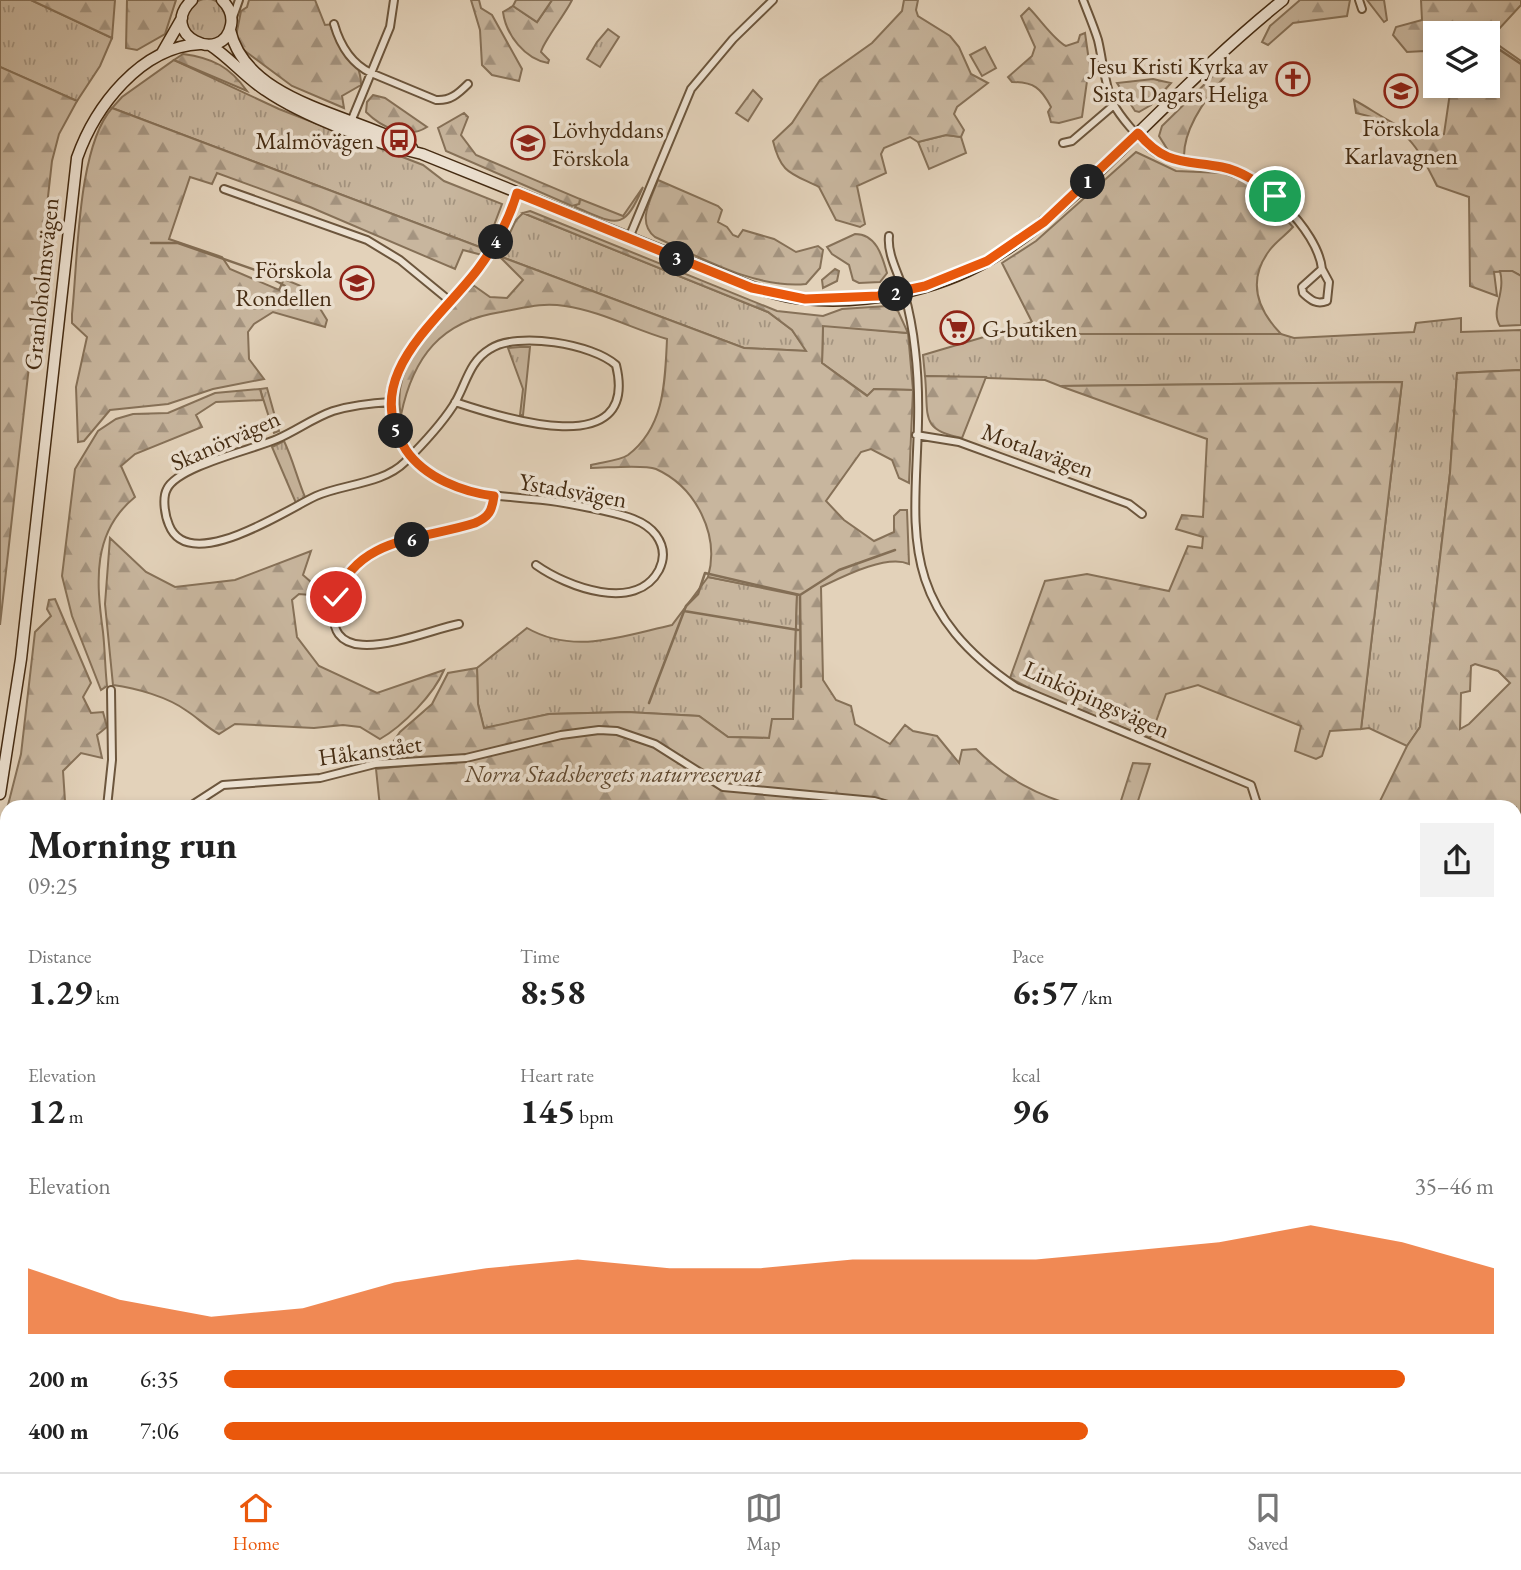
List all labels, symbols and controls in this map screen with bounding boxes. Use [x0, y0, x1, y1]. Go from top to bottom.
map controls [1423, 21, 1500, 98]
button: layers [1423, 21, 1500, 98]
place label: Jesu Kristi Kyrka av Sista Dagars Heliga [1087, 50, 1268, 109]
church icon: Jesu Kristi Kyrka av Sista Dagars Heliga [1274, 60, 1312, 98]
school or university icon: Förskola Karlavagnen [1382, 72, 1420, 110]
place label: Förskola Karlavagnen [1344, 112, 1458, 171]
place label: Lövhyddans Förskola [552, 114, 664, 173]
bus stop icon: Malmövägen [380, 121, 418, 159]
school or university icon: Lövhyddans Förskola [509, 124, 547, 162]
place label: Malmövägen [255, 125, 374, 156]
pin: 1 [1070, 164, 1106, 200]
pin [1245, 166, 1305, 226]
text: 1 [1082, 169, 1093, 194]
icon: arrive [1256, 177, 1294, 215]
street label: Granloholmsvägen [17, 196, 66, 372]
pin: 4 [478, 224, 514, 260]
text: 4 [490, 229, 501, 254]
pin: 3 [660, 242, 694, 276]
text: 3 [671, 246, 682, 271]
place label: Förskola Rondellen [235, 254, 332, 313]
school or university icon: Förskola Rondellen [338, 264, 376, 302]
pin: 2 [878, 276, 914, 312]
text: 2 [890, 281, 901, 306]
supermarket icon: G-butiken [938, 309, 976, 347]
place label: G-butiken [982, 313, 1078, 344]
street label: Skanörvägen [165, 402, 285, 478]
pin: 5 [378, 414, 414, 448]
street label: Motalavägen [978, 415, 1099, 485]
text: 5 [390, 418, 401, 443]
street label: Ystadsvägen [517, 465, 630, 515]
pin: 6 [394, 522, 430, 558]
text: 6 [406, 527, 417, 552]
pin [306, 567, 366, 627]
icon: check [317, 578, 355, 616]
street label: Linköpingsvägen [1019, 653, 1175, 745]
street label: Håkanstået [316, 727, 424, 773]
park label: Norra Stadsbergets naturreservat [464, 758, 762, 789]
text: Morning run [28, 820, 237, 869]
button: share [1420, 823, 1494, 897]
text: 09:25 [28, 871, 78, 901]
text: Distance [28, 944, 91, 969]
text: Time [520, 944, 560, 969]
text: Pace [1012, 944, 1044, 969]
text: 1.29 [28, 969, 92, 1014]
text: 8:58 [520, 969, 585, 1014]
text: 6:57 [1012, 969, 1077, 1014]
text: km [92, 985, 120, 1010]
text: /km [1077, 985, 1113, 1010]
text: Elevation [28, 1063, 96, 1088]
text: Heart rate [520, 1063, 594, 1088]
text: kcal [1012, 1063, 1041, 1088]
text: 12 [28, 1088, 65, 1133]
text: 145 [520, 1088, 576, 1133]
text: 96 [1012, 1088, 1049, 1133]
text: m [65, 1104, 84, 1129]
text: bpm [576, 1104, 614, 1129]
text: Elevation [28, 1171, 111, 1201]
text: 35–46 m [1415, 1171, 1494, 1201]
text: 200 m [28, 1364, 89, 1394]
text: 6:35 [140, 1364, 179, 1394]
text: 400 m [28, 1416, 89, 1446]
text: 7:06 [140, 1416, 179, 1446]
tab: Home [233, 1489, 280, 1556]
tab: Map [745, 1489, 783, 1556]
tab: Saved [1248, 1489, 1288, 1556]

